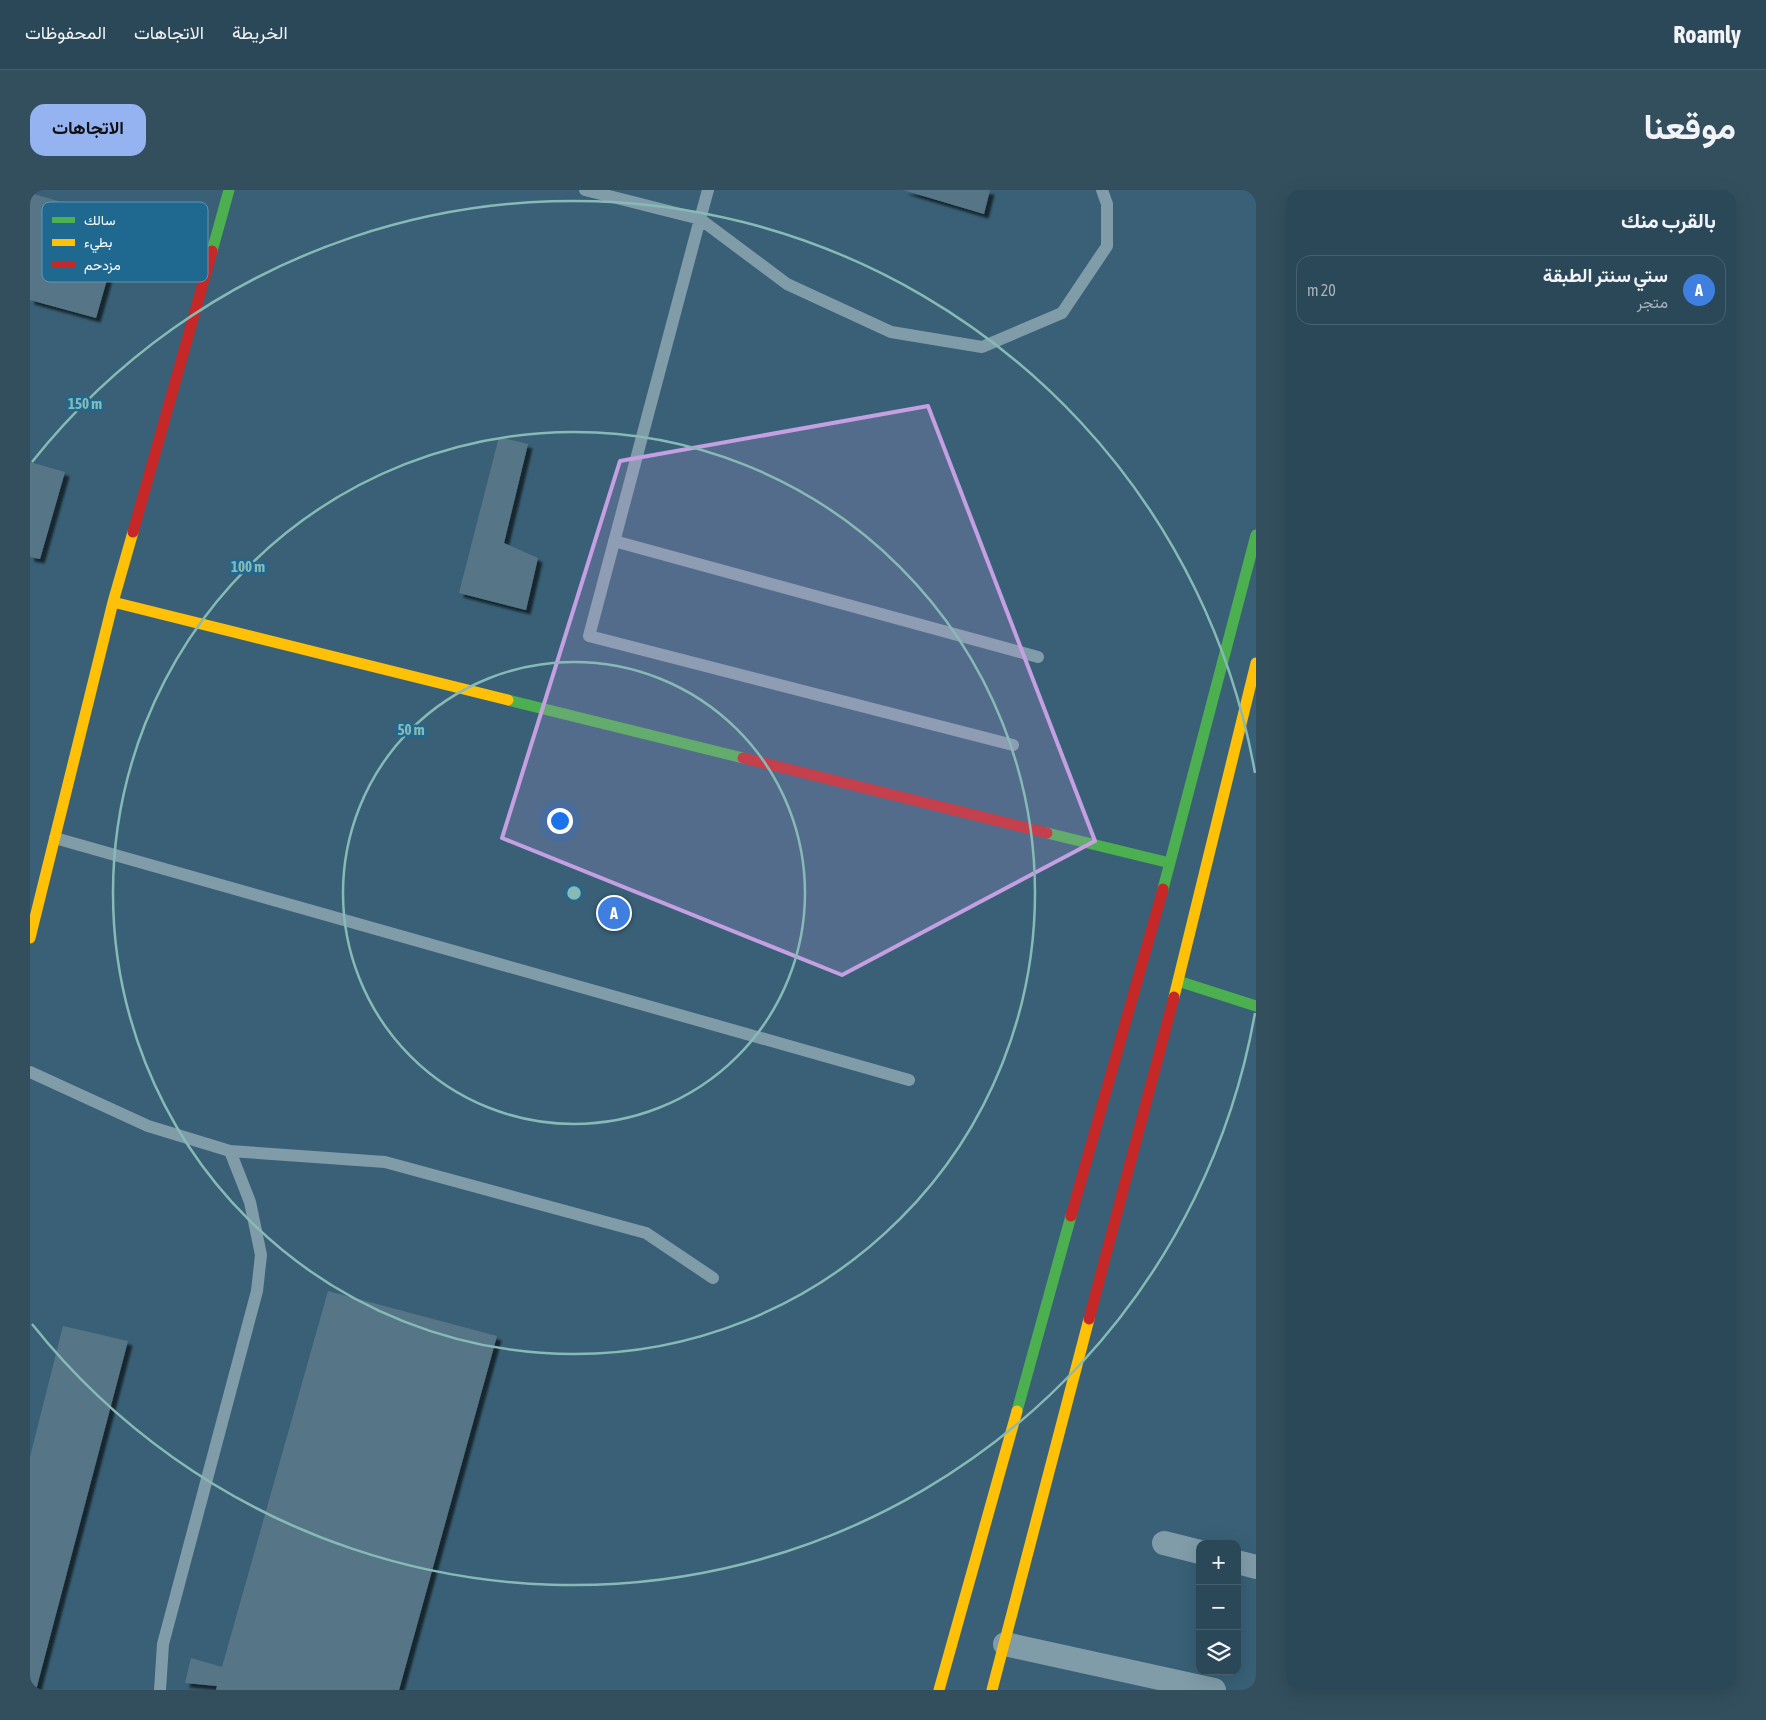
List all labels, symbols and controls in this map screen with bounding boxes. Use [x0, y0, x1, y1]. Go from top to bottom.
text: Roamly [1673, 21, 1741, 48]
text: المحفوظات [25, 22, 106, 43]
text: الاتجاهات [134, 22, 204, 43]
text: الخريطة [232, 22, 288, 43]
button: الاتجاهات [30, 104, 146, 156]
text: موقعنا [1643, 106, 1736, 146]
legend [42, 202, 208, 282]
text: بالقرب منك [1621, 208, 1716, 232]
text: سالك [84, 212, 115, 228]
text: بطيء [84, 234, 112, 254]
text: مزدحم [84, 257, 121, 274]
text: ستي سنتر الطبقة [1543, 264, 1668, 286]
text: 20 m [1307, 281, 1336, 299]
text: A [1695, 281, 1703, 299]
text: متجر [1637, 293, 1668, 311]
text: 150 m [68, 395, 102, 412]
text: 100 m [231, 558, 265, 575]
text: 50 m [398, 721, 425, 738]
your location [547, 808, 573, 834]
centre of rings [565, 884, 583, 902]
pin: A [598, 894, 630, 932]
map controls [1196, 1540, 1241, 1675]
button: + [1196, 1540, 1241, 1585]
button: − [1196, 1585, 1241, 1630]
button: layers [1196, 1630, 1241, 1675]

